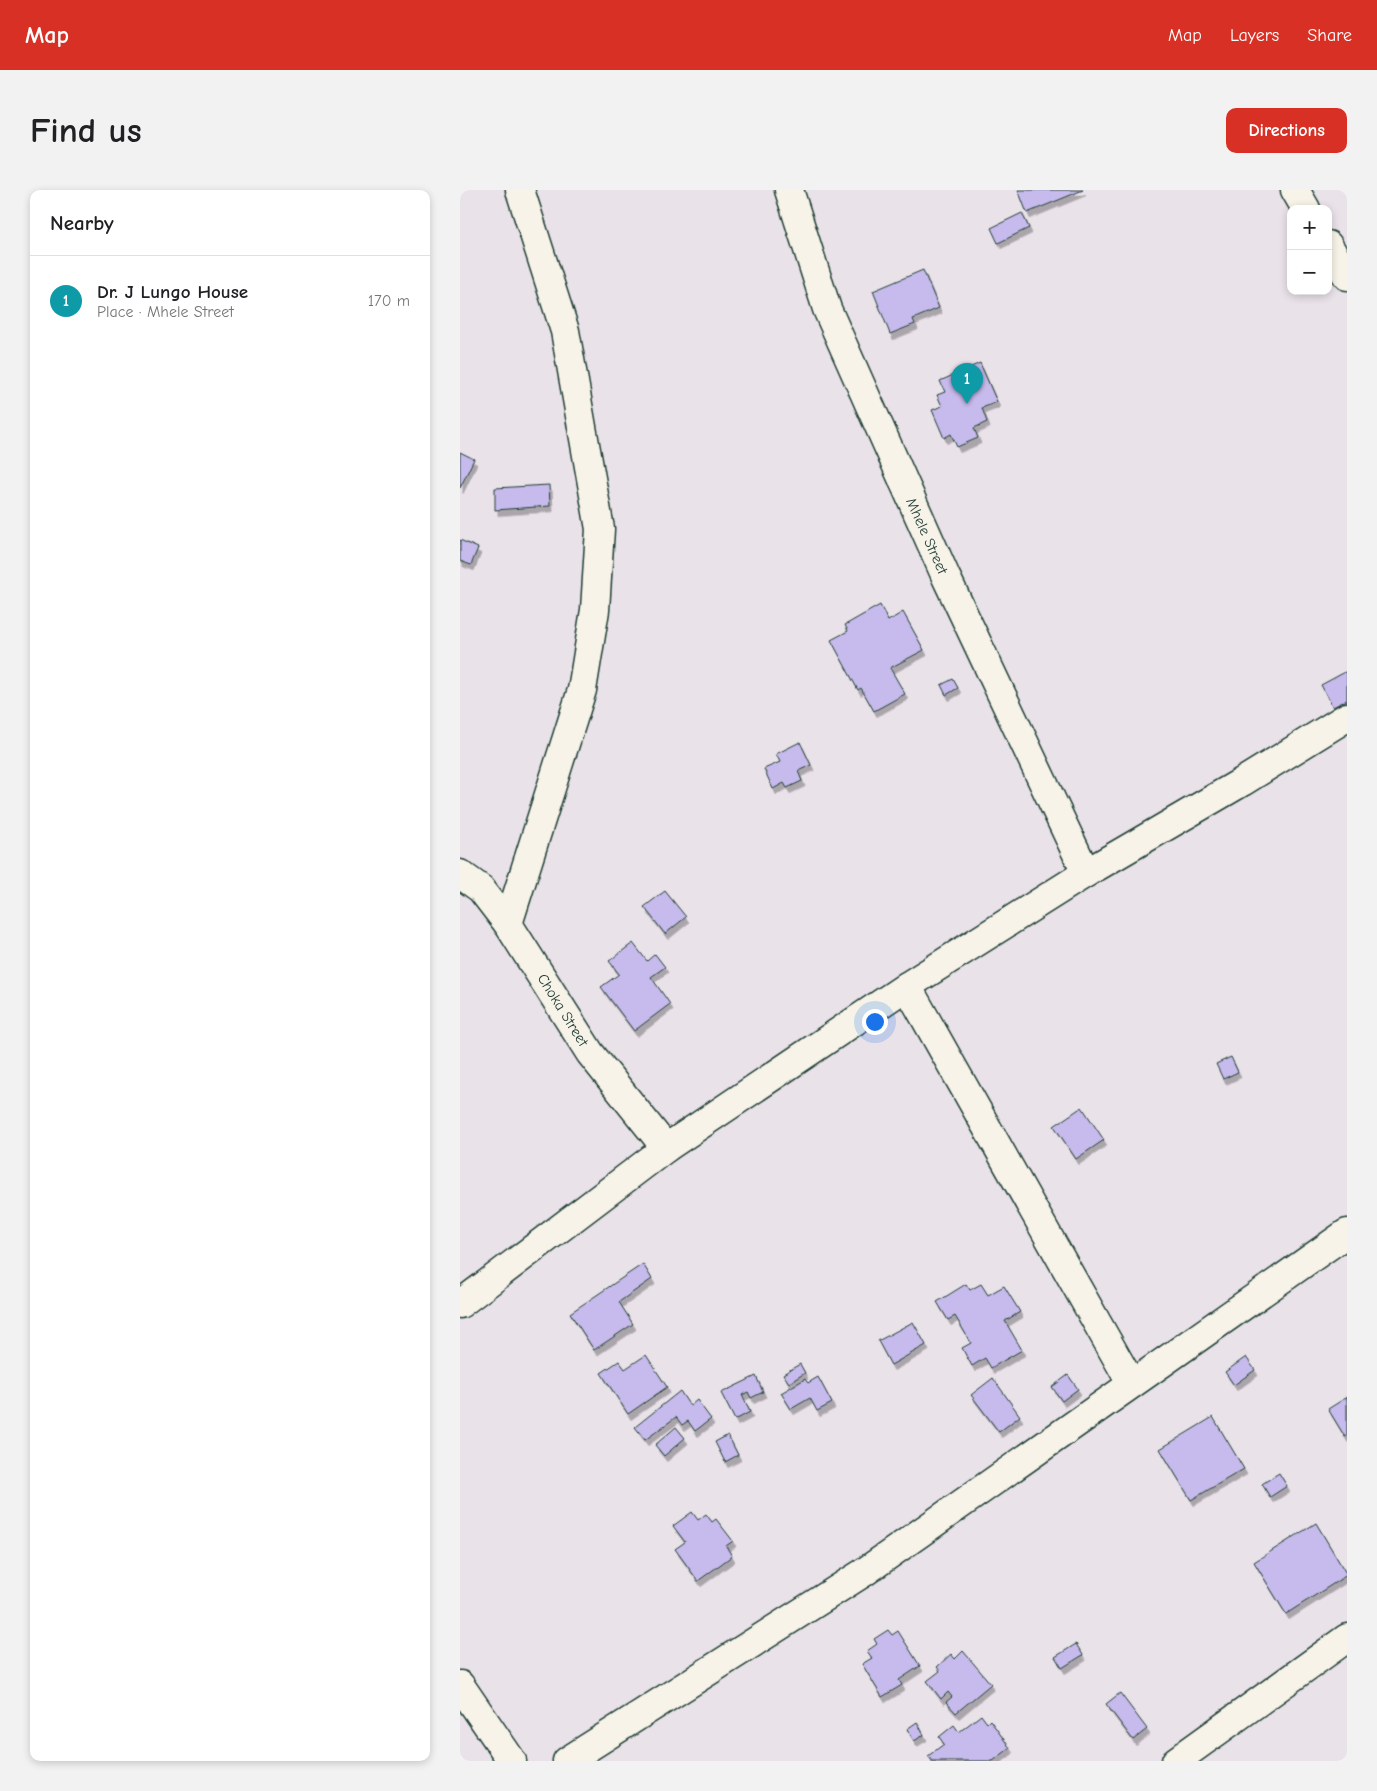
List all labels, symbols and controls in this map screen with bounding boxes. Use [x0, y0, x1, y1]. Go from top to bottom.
text: Map [25, 21, 69, 49]
text: Map [1168, 25, 1202, 46]
text: Layers [1230, 25, 1279, 46]
text: Share [1307, 25, 1352, 46]
button: Directions [1226, 108, 1347, 153]
text: Find us [30, 110, 142, 151]
map controls [1287, 205, 1332, 295]
button: + [1287, 205, 1332, 250]
text: Nearby [50, 211, 114, 235]
button: − [1287, 250, 1332, 295]
text: Dr. J Lungo House [97, 281, 248, 303]
text: 1 [63, 292, 69, 310]
text: 170 m [368, 292, 410, 310]
text: Place · Mhele Street [97, 303, 234, 321]
pin: 1 [951, 363, 983, 404]
street label: Mhele Street [902, 495, 952, 578]
street label: Choka Street [534, 970, 593, 1050]
your location [862, 1009, 888, 1035]

